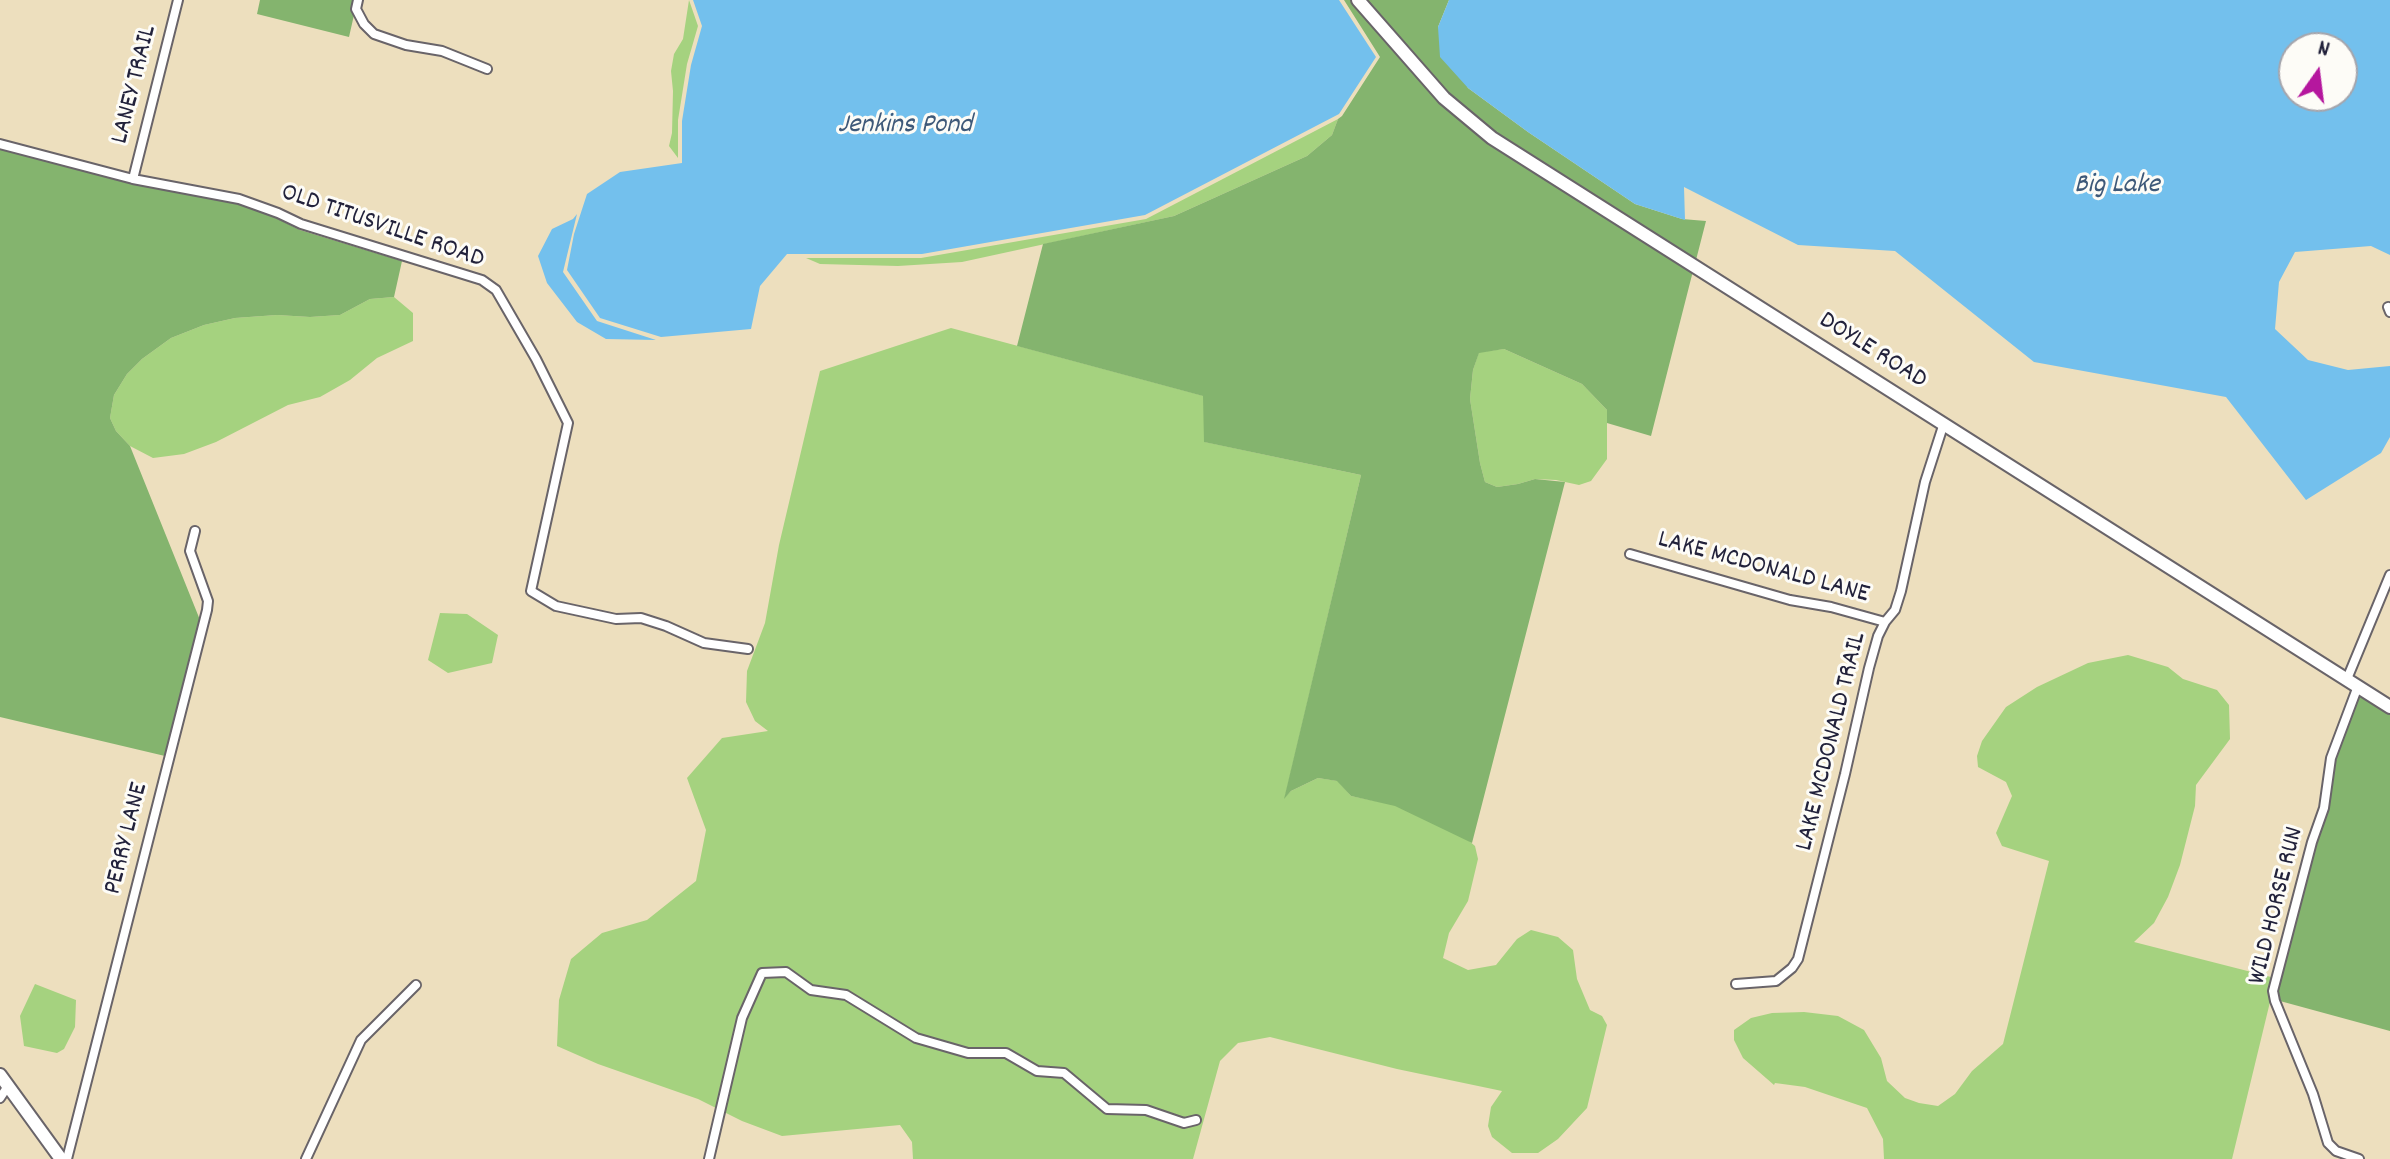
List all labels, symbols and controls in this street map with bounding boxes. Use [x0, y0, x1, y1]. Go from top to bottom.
street label: LANEY TRAIL [106, 23, 166, 147]
north arrow [2278, 32, 2358, 112]
text: N [2314, 34, 2332, 67]
water label: Jenkins Pond [838, 110, 972, 144]
water label: Big Lake [2074, 170, 2160, 204]
street label: OLD TITUSVILLE ROAD [276, 179, 488, 277]
street label: DOYLE ROAD [1812, 307, 1932, 397]
street label: LAKE MCDONALD LANE [1654, 526, 1872, 612]
street label: LAKE MCDONALD TRAIL [1791, 630, 1875, 854]
street label: PERRY LANE [99, 780, 157, 898]
street label: WILD HORSE RUN [2243, 824, 2313, 988]

